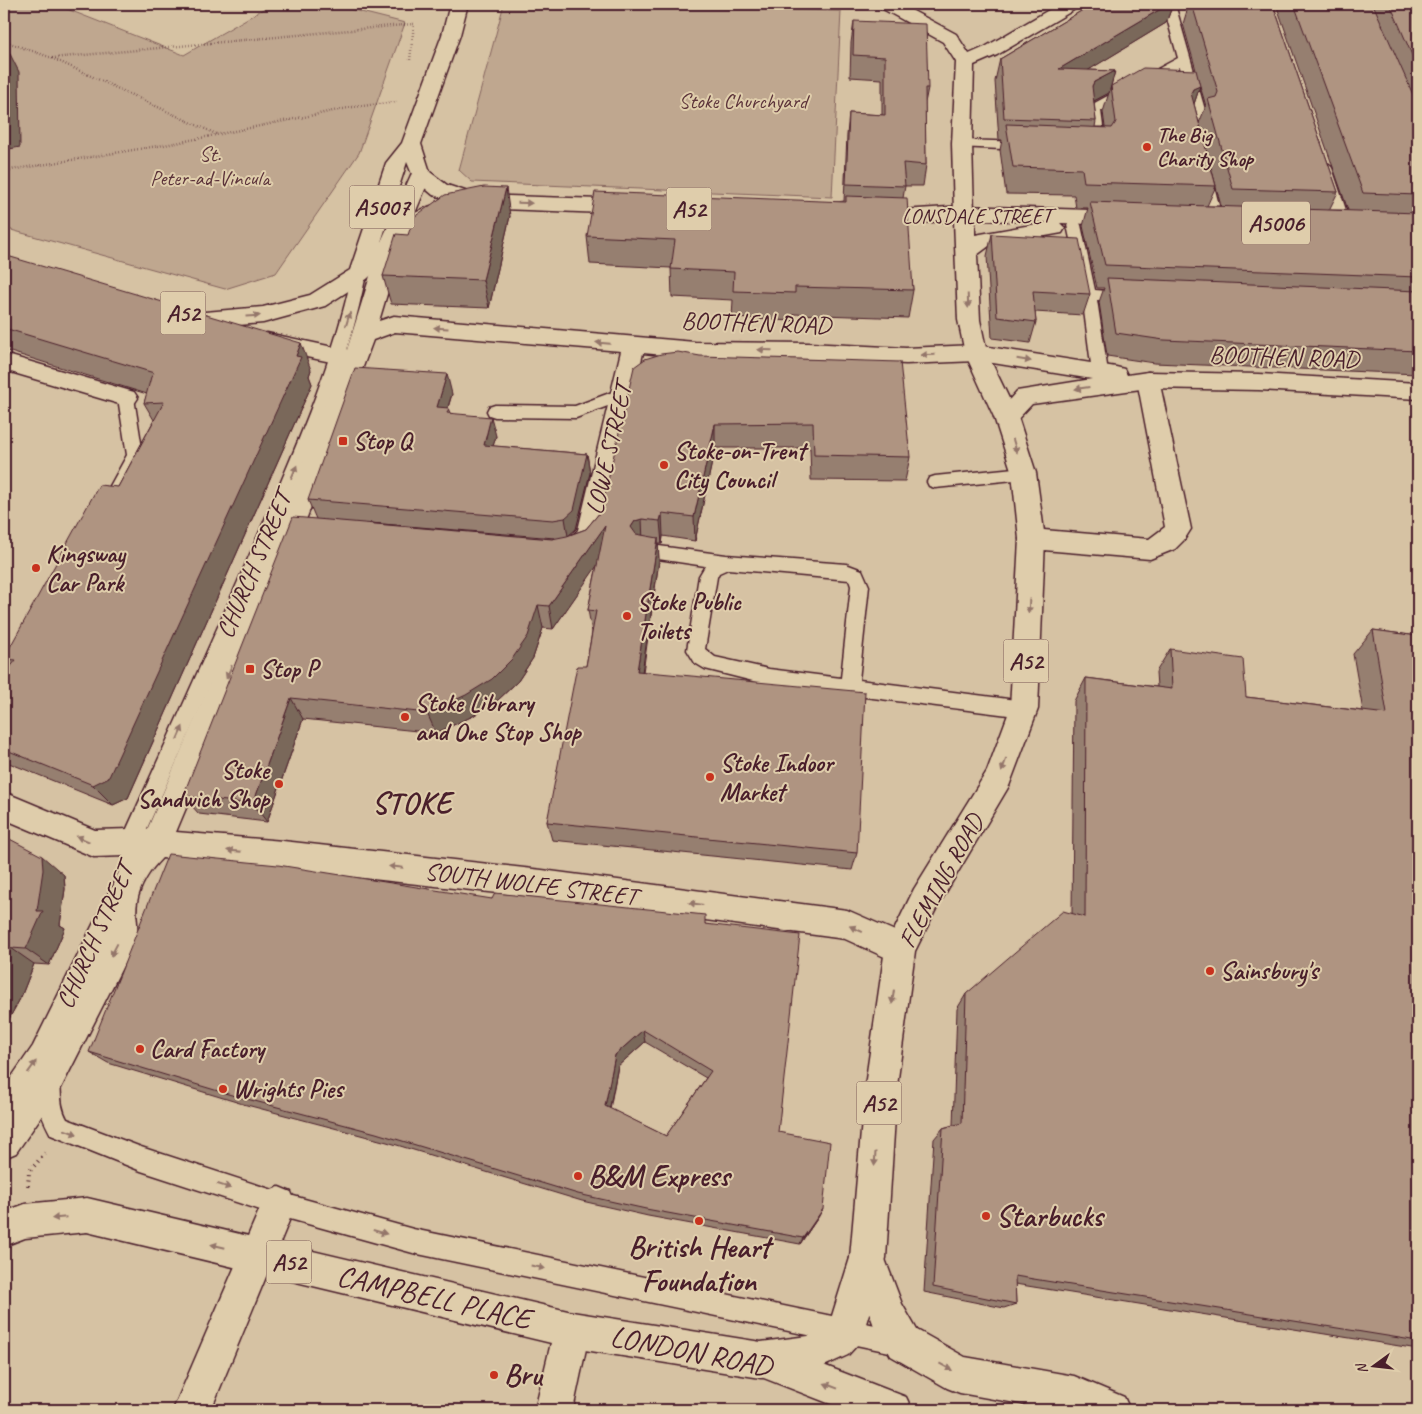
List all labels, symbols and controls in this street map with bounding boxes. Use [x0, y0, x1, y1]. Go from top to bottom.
park label: Stoke Churchyard [679, 88, 810, 114]
place label: The Big Charity Shop [1157, 122, 1255, 172]
park label: St. Peter-ad-Vincula [150, 141, 272, 191]
marker: The Big Charity Shop [1141, 141, 1153, 153]
road number: A5007 [350, 186, 414, 228]
road number: A52 [666, 188, 712, 230]
one-way arrow [517, 199, 533, 207]
road number: A5006 [1242, 202, 1310, 244]
street label: LONSDALE STREET [902, 203, 1057, 229]
road number: A52 [160, 292, 206, 334]
one-way arrow [965, 293, 973, 309]
street label: BOOTHEN ROAD [681, 304, 834, 342]
one-way arrow [246, 311, 262, 319]
one-way arrow [344, 312, 352, 327]
one-way arrow [433, 323, 449, 331]
one-way arrow [595, 338, 611, 346]
street label: BOOTHEN ROAD [1209, 338, 1362, 376]
one-way arrow [757, 346, 773, 354]
one-way arrow [919, 351, 935, 359]
one-way arrow [1017, 356, 1033, 364]
street label: LOWE STREET [578, 374, 641, 518]
one-way arrow [1074, 384, 1090, 392]
place label: Stop Q [353, 425, 414, 457]
marker: Stop Q [337, 435, 349, 447]
place label: Stoke-on-Trent City Council [674, 435, 809, 496]
one-way arrow [1012, 438, 1020, 453]
marker: Stoke-on-Trent City Council [658, 459, 670, 471]
one-way arrow [290, 465, 298, 479]
street label: CHURCH STREET [209, 481, 302, 643]
place label: Kingsway Car Park [46, 538, 127, 599]
marker: Kingsway Car Park [30, 562, 42, 574]
place label: Stoke Public Toilets [637, 586, 742, 647]
one-way arrow [1025, 599, 1033, 615]
marker: Stoke Public Toilets [621, 610, 633, 622]
road number: A52 [1004, 640, 1048, 682]
place label: Stop P [260, 653, 322, 685]
marker: Stop P [244, 663, 256, 675]
one-way arrow [225, 665, 233, 680]
place label: Stoke Library and One Stop Shop [415, 687, 582, 748]
marker: Stoke Library and One Stop Shop [399, 711, 411, 723]
one-way arrow [176, 726, 184, 740]
place label: Stoke Indoor Market [720, 747, 836, 808]
place label: Stoke Sandwich Shop [137, 754, 271, 815]
one-way arrow [1000, 758, 1008, 773]
marker: Stoke Indoor Market [704, 771, 716, 783]
marker: Stoke Sandwich Shop [273, 778, 285, 790]
district label: STOKE [372, 784, 455, 822]
street label: FLEMING ROAD [891, 806, 992, 953]
one-way arrow [76, 835, 90, 843]
one-way arrow [226, 846, 242, 854]
street label: CHURCH STREET [49, 852, 144, 1014]
street label: SOUTH WOLFE STREET [423, 855, 644, 914]
one-way arrow [387, 863, 403, 871]
one-way arrow [687, 900, 703, 908]
one-way arrow [849, 924, 863, 932]
one-way arrow [110, 943, 118, 957]
place label: Sainsbury's [1220, 955, 1320, 987]
marker: Sainsbury's [1204, 965, 1216, 977]
one-way arrow [889, 990, 897, 1006]
place label: Card Factory [150, 1033, 266, 1065]
marker: Card Factory [134, 1043, 146, 1055]
one-way arrow [27, 1060, 37, 1074]
place label: Wrights Pies [233, 1073, 345, 1105]
road number: A52 [856, 1082, 902, 1124]
marker: Wrights Pies [217, 1083, 229, 1095]
one-way arrow [64, 1128, 78, 1136]
one-way arrow [871, 1151, 879, 1167]
place label: B&M Express [588, 1157, 733, 1195]
marker: B&M Express [572, 1170, 584, 1182]
one-way arrow [217, 1182, 232, 1190]
place label: Starbucks [996, 1197, 1106, 1235]
marker: Starbucks [980, 1210, 992, 1222]
one-way arrow [51, 1214, 67, 1222]
marker: British Heart Foundation [693, 1215, 705, 1227]
one-way arrow [372, 1228, 387, 1236]
place label: British Heart Foundation [628, 1228, 775, 1300]
road number: A52 [266, 1240, 312, 1284]
one-way arrow [211, 1242, 226, 1250]
street label: CAMPBELL PLACE [333, 1256, 539, 1339]
one-way arrow [531, 1263, 546, 1271]
street label: LONDON ROAD [607, 1317, 777, 1386]
north arrow [1350, 1342, 1400, 1392]
place label: Bru [504, 1356, 543, 1394]
text: N [1352, 1361, 1371, 1376]
one-way arrow [939, 1363, 954, 1371]
marker: Bru [488, 1369, 500, 1381]
one-way arrow [824, 1382, 839, 1390]

